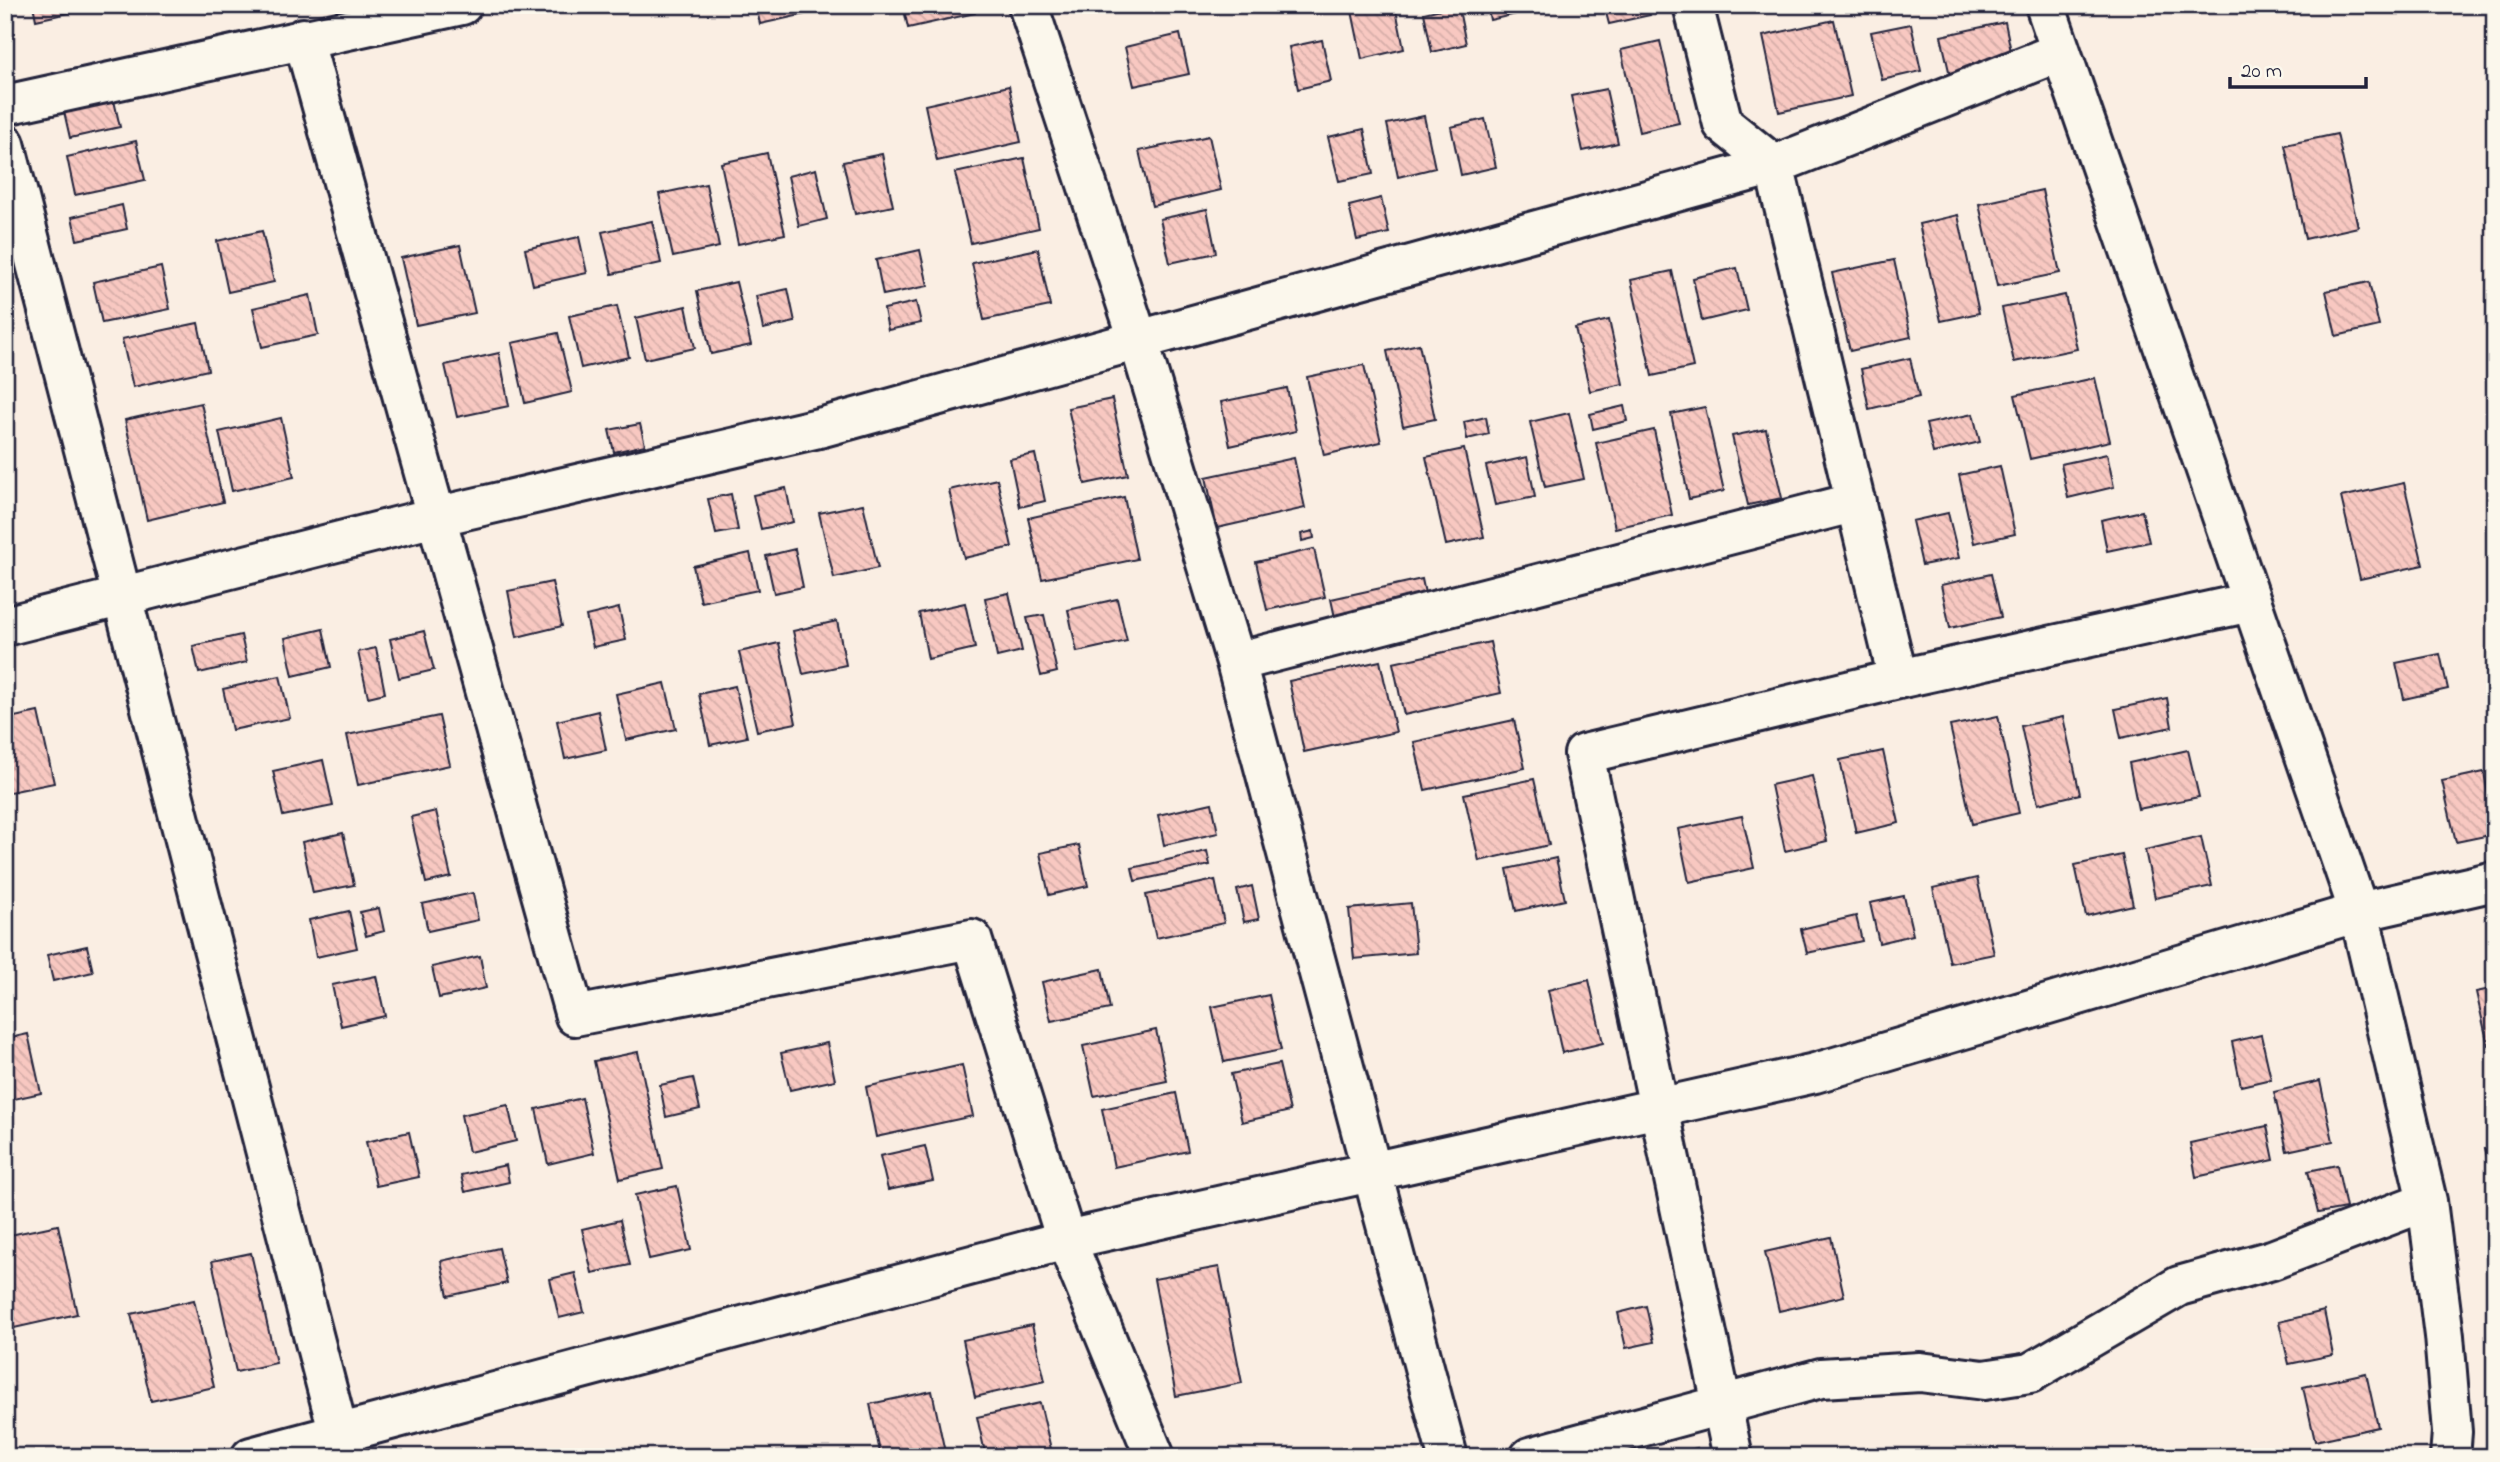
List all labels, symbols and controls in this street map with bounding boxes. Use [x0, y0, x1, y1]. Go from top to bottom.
scale bar [2230, 46, 2367, 90]
text: 20 m [2241, 57, 2282, 87]

